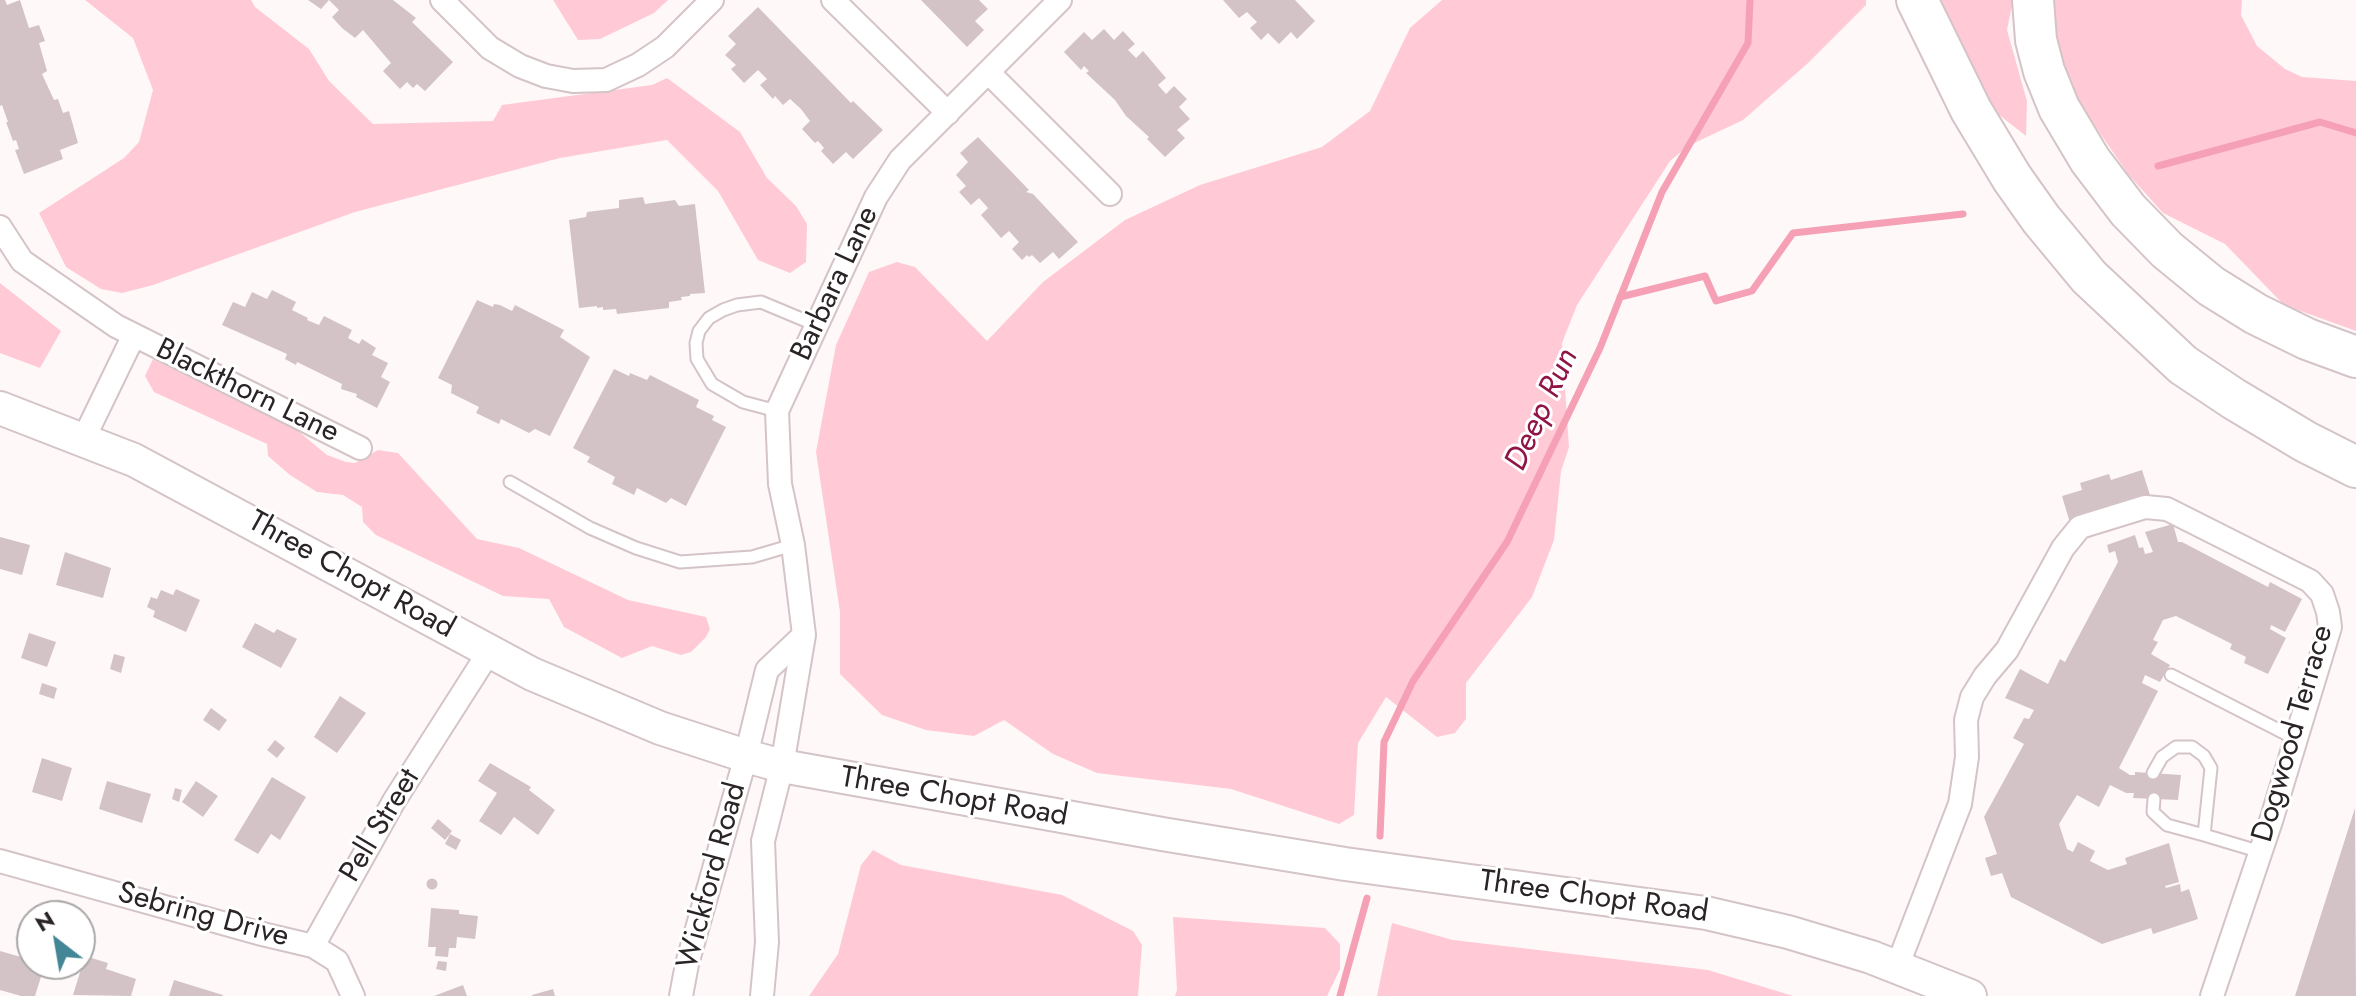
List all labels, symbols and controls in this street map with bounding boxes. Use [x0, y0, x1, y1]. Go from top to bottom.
street label: Barbara Lane [785, 201, 887, 367]
street label: Blackthorn Lane [150, 332, 344, 452]
water label: Deep Run [1498, 343, 1588, 477]
street label: Three Chopt Road [242, 504, 460, 648]
street label: Dogwood Terrace [2246, 621, 2342, 847]
street label: Three Chopt Road [838, 760, 1070, 836]
street label: Pell Street [333, 763, 429, 889]
street label: Wickford Road [671, 779, 755, 973]
street label: Three Chopt Road [1478, 864, 1710, 932]
street label: Sebring Drive [114, 876, 292, 956]
north arrow [16, 900, 96, 980]
text: N [29, 903, 60, 939]

